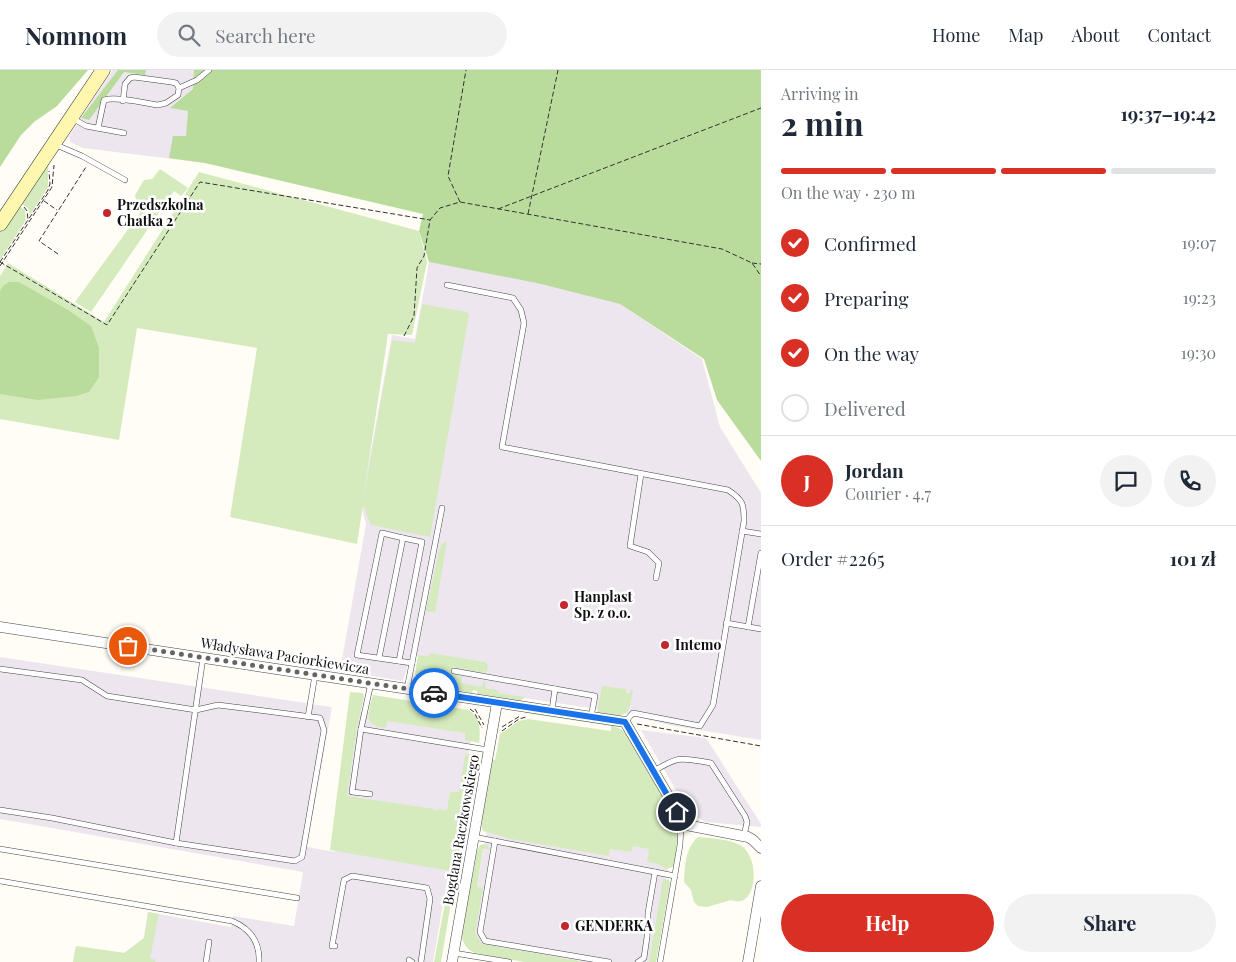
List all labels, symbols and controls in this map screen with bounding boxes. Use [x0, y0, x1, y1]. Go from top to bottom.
search box [157, 12, 507, 57]
text: Nomnom [25, 19, 127, 51]
icon: search [175, 21, 203, 49]
text: Search here [215, 22, 316, 48]
text: Home [932, 23, 980, 47]
text: Map [1008, 23, 1043, 47]
text: About [1071, 23, 1120, 47]
text: Contact [1148, 23, 1211, 47]
text: Arriving in [781, 83, 859, 104]
text: 19:37–19:42 [1120, 100, 1216, 126]
text: 2 min [781, 101, 864, 144]
text: On the way · 230 m [781, 182, 916, 203]
place label: Przedszkolna Chatka 2 [117, 195, 204, 230]
marker: Przedszkolna Chatka 2 [101, 207, 113, 219]
icon: check [781, 229, 809, 257]
text: Confirmed [824, 230, 917, 256]
text: 19:07 [1182, 232, 1216, 253]
icon: check [781, 284, 809, 312]
text: Preparing [824, 285, 909, 311]
text: 19:23 [1183, 287, 1216, 308]
icon: check [781, 339, 809, 367]
text: On the way [824, 340, 919, 366]
text: 19:30 [1181, 342, 1216, 363]
text: Delivered [824, 395, 906, 421]
button: chat [1100, 455, 1152, 507]
button: phone [1164, 455, 1216, 507]
text: Jordan [845, 457, 904, 483]
text: J [804, 468, 810, 494]
text: Courier · 4.7 [845, 483, 931, 504]
text: Order #2265 [781, 545, 885, 571]
text: 101 zł [1170, 545, 1216, 571]
place label: Hanplast Sp. z o.o. [574, 587, 632, 622]
marker: Hanplast Sp. z o.o. [558, 599, 570, 611]
pin [107, 625, 149, 667]
icon: bag [114, 632, 142, 660]
street label: Władysława Paciorkiewicza [198, 633, 371, 678]
place label: Intemo [675, 635, 721, 654]
marker: Intemo [659, 639, 671, 651]
courier [409, 668, 459, 718]
icon: car [420, 679, 448, 707]
street label: Bogdana Raczkowskiego [438, 753, 483, 907]
pin [656, 791, 698, 833]
icon: home [663, 798, 691, 826]
button: Help [781, 894, 994, 952]
button: Share [1004, 894, 1216, 952]
place label: GENDERKA [575, 916, 654, 935]
marker: GENDERKA [559, 920, 571, 932]

